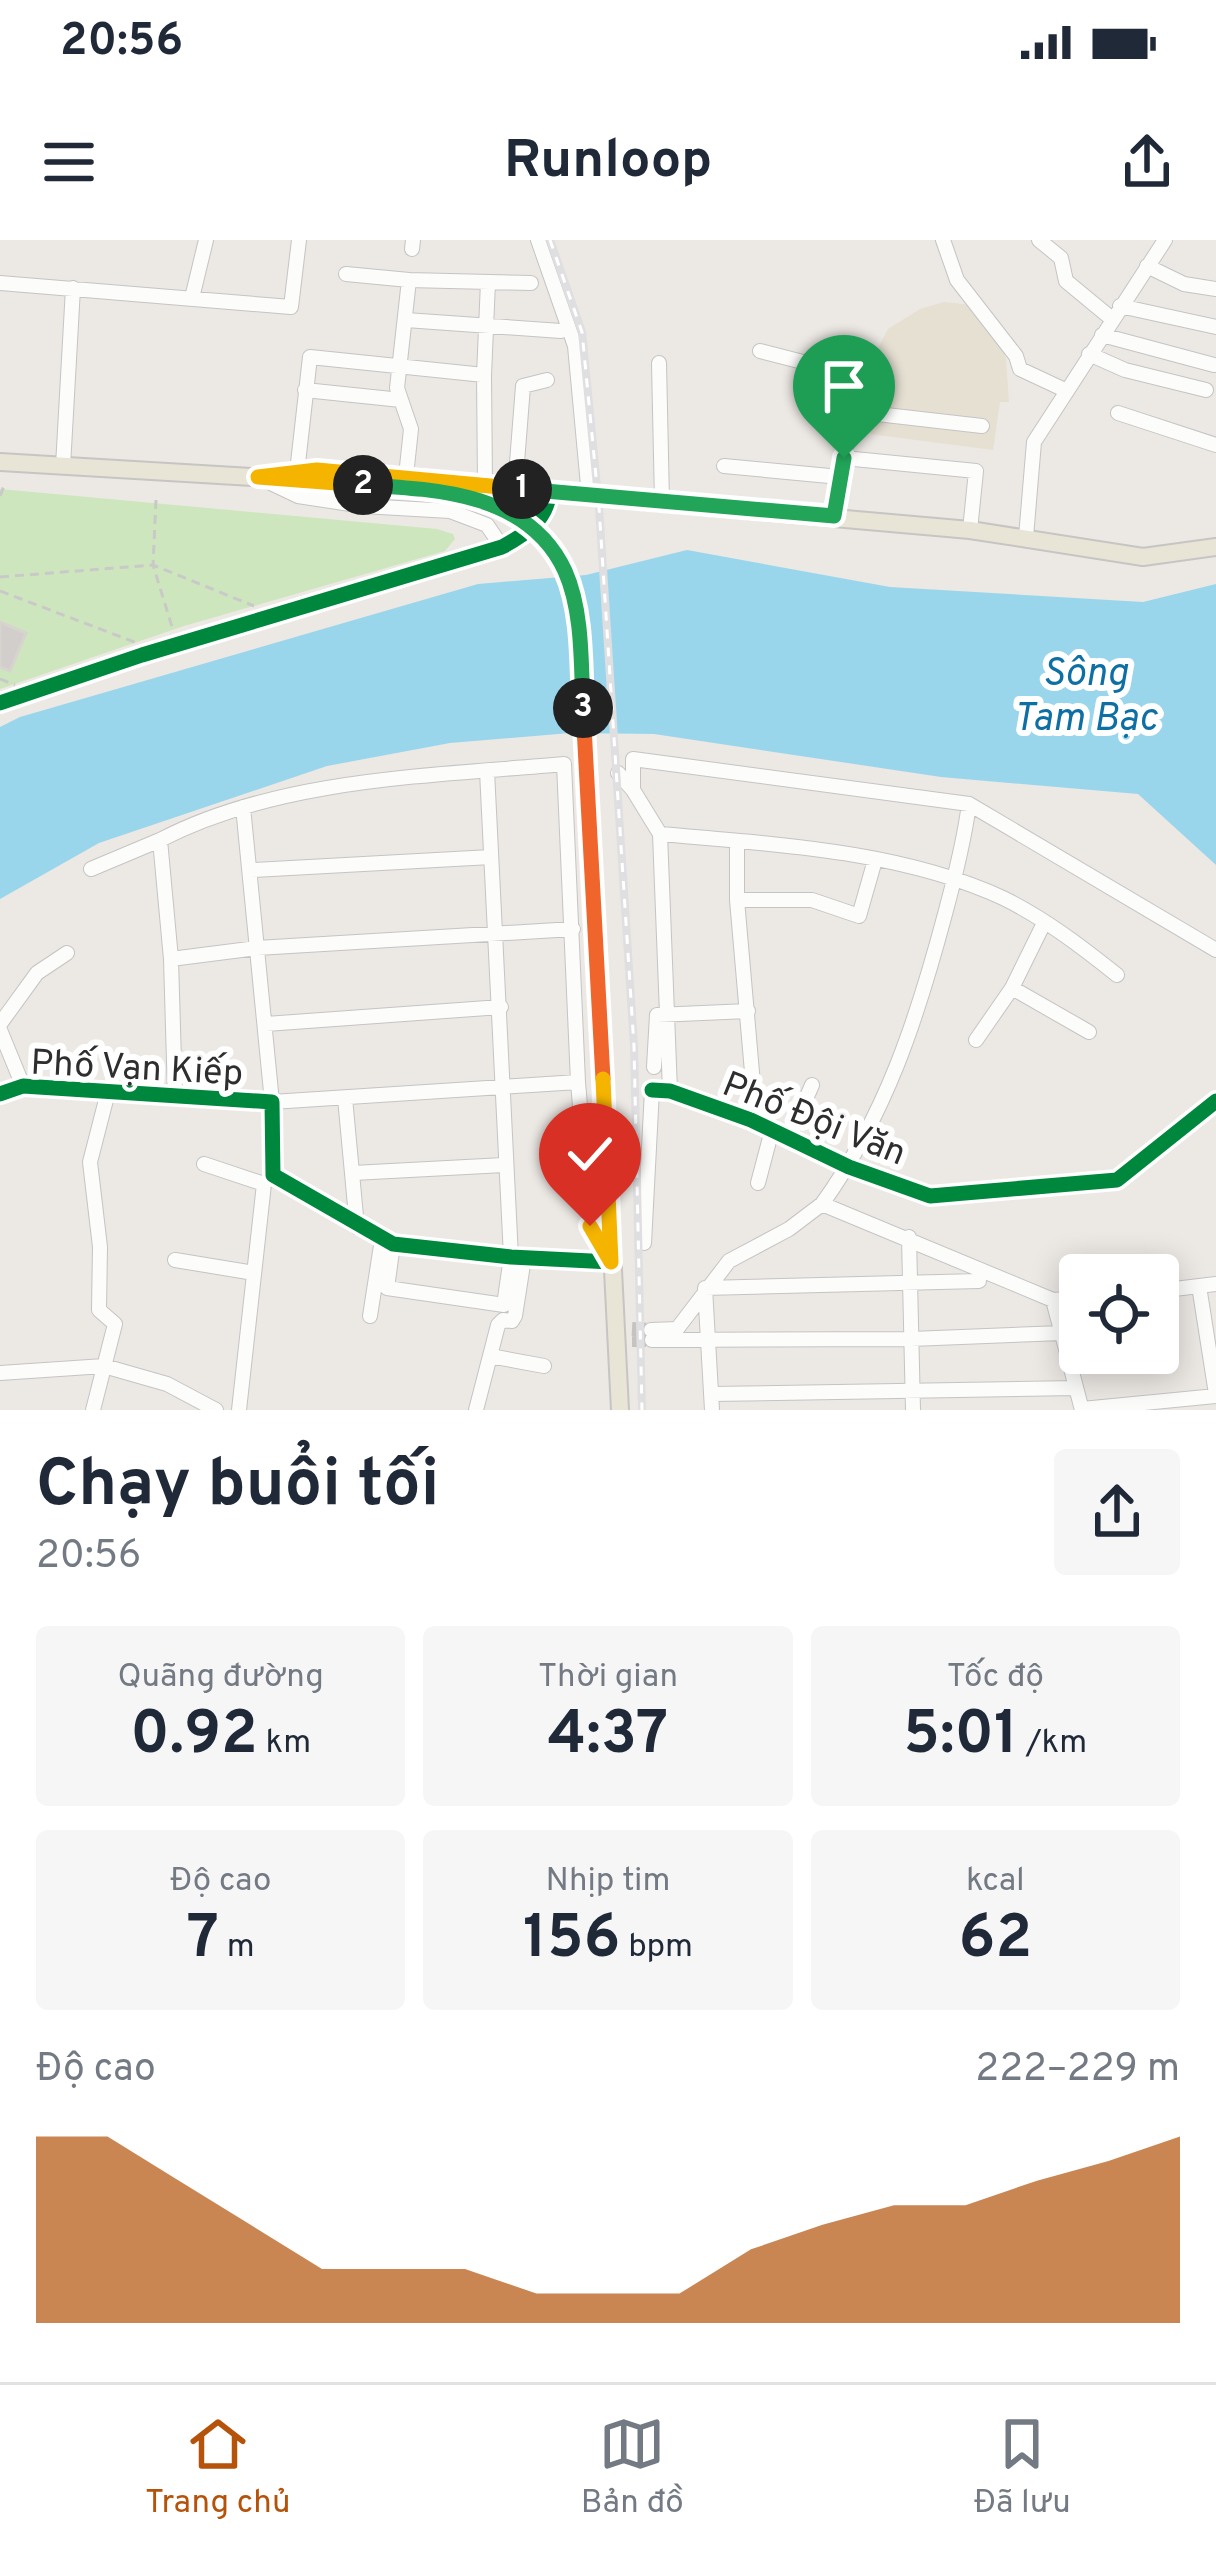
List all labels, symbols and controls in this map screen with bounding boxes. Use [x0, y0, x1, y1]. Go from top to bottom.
text: 20:56 [60, 14, 183, 71]
text: Runloop [504, 128, 712, 197]
icon: menu [36, 129, 102, 195]
icon: share [1114, 129, 1180, 195]
pin [793, 335, 895, 458]
icon: arrive [811, 353, 877, 419]
pin: 2 [333, 455, 393, 515]
pin: 1 [492, 459, 552, 519]
text: 2 [353, 464, 373, 506]
text: 1 [515, 468, 529, 510]
water label: Sông Tam Bạc [1013, 651, 1158, 745]
pin: 3 [553, 678, 613, 738]
text: 3 [573, 687, 593, 729]
street label: Phố Vạn Kiếp [29, 1041, 244, 1099]
street label: Phố Đội Văn [715, 1063, 912, 1178]
pin [539, 1103, 641, 1226]
icon: check [557, 1121, 623, 1187]
map controls [1059, 1254, 1179, 1374]
button: locate [1059, 1254, 1179, 1374]
text: Chạy buổi tối [36, 1446, 439, 1529]
button: share [1054, 1449, 1180, 1575]
text: 20:56 [36, 1533, 141, 1582]
text: Quãng đường [117, 1657, 324, 1699]
text: Thời gian [538, 1657, 678, 1699]
text: Tốc độ [947, 1657, 1044, 1699]
text: 0.92 [130, 1699, 258, 1775]
text: 4:37 [548, 1699, 668, 1775]
text: 5:01 [903, 1699, 1018, 1775]
text: km [258, 1723, 311, 1765]
text: /km [1018, 1723, 1087, 1765]
text: Độ cao [170, 1861, 271, 1903]
text: Nhịp tim [546, 1861, 670, 1903]
text: kcal [966, 1861, 1025, 1903]
text: 7 [187, 1903, 219, 1979]
text: 156 [523, 1903, 620, 1979]
text: 62 [959, 1903, 1032, 1979]
text: m [219, 1927, 255, 1969]
text: bpm [620, 1927, 693, 1969]
text: Độ cao [36, 2046, 156, 2095]
text: 222–229 m [975, 2046, 1180, 2095]
tab: Trang chủ [145, 2411, 290, 2525]
tab: Bản đồ [581, 2411, 684, 2525]
tab: Đã lưu [974, 2411, 1071, 2525]

